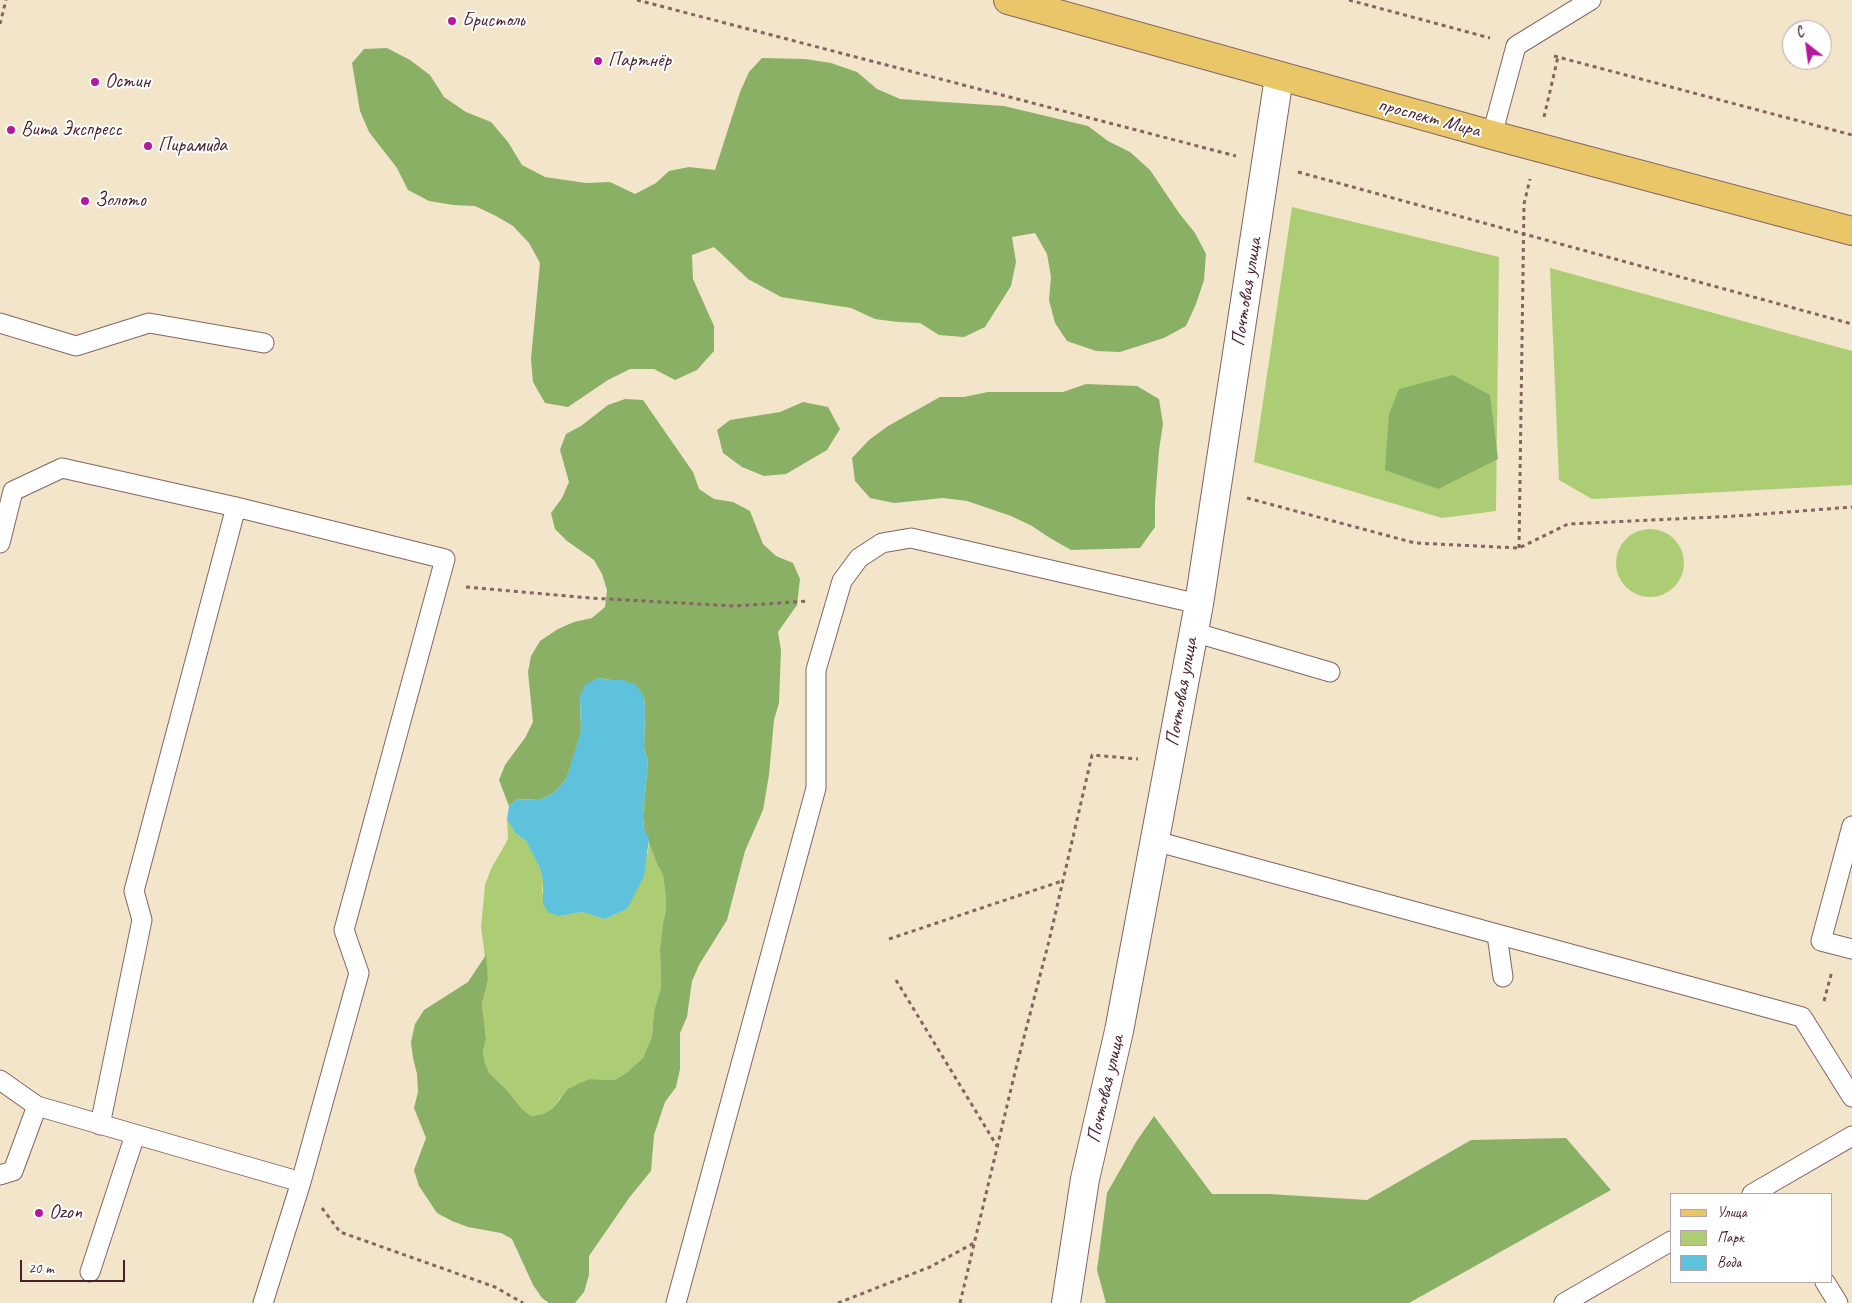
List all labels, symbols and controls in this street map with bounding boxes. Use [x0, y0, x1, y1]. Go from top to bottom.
place label: Бристоль [462, 9, 524, 33]
marker: Бристоль [446, 15, 458, 27]
north arrow [1782, 20, 1832, 70]
text: С [1793, 23, 1807, 42]
place label: Партнёр [608, 49, 671, 73]
marker: Партнёр [592, 55, 604, 67]
place label: Остин [105, 70, 150, 94]
marker: Остин [89, 76, 101, 88]
street label: проспект Мира [1375, 93, 1483, 143]
place label: Вита Экспресс [21, 118, 122, 142]
marker: Вита Экспресс [5, 124, 17, 136]
place label: Пирамида [158, 134, 227, 158]
marker: Пирамида [142, 140, 154, 152]
place label: Золото [95, 189, 146, 213]
marker: Золото [79, 195, 91, 207]
street label: Почтовая улица [1227, 236, 1267, 348]
street label: Почтовая улица [1161, 636, 1203, 748]
street label: Почтовая улица [1082, 1033, 1130, 1145]
legend [1670, 1193, 1832, 1283]
place label: Ozon [49, 1201, 82, 1225]
text: Улица [1717, 1203, 1747, 1222]
marker: Ozon [33, 1207, 45, 1219]
text: Парк [1717, 1228, 1744, 1247]
scale bar [22, 1250, 128, 1282]
text: Вода [1717, 1253, 1741, 1272]
text: 20 m [28, 1259, 54, 1278]

